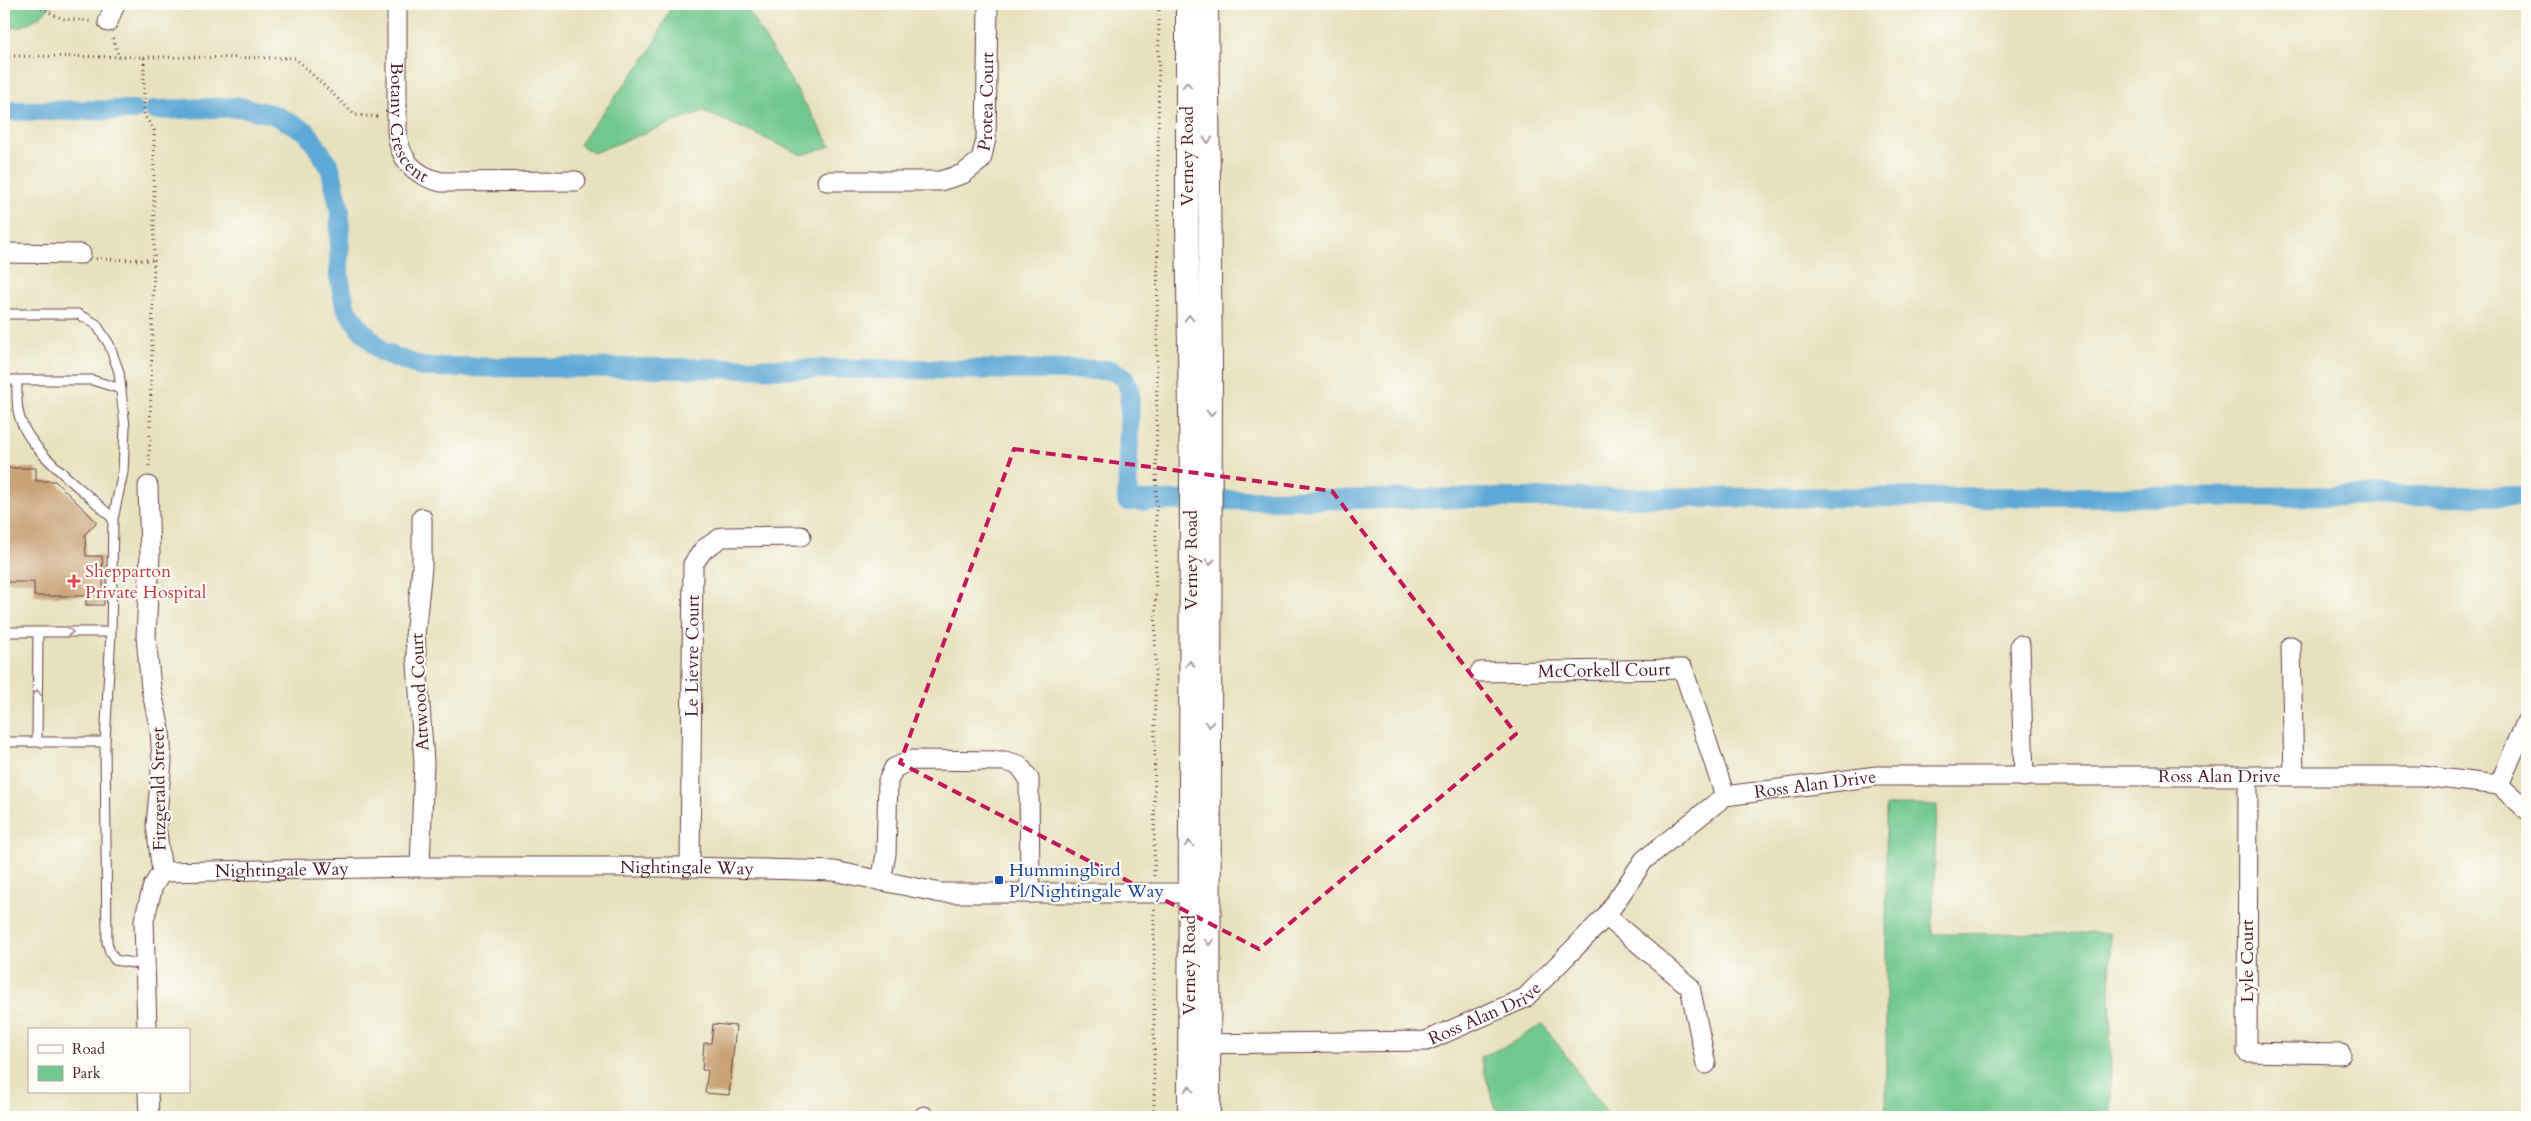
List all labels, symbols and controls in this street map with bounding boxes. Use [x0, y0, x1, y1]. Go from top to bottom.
street label: Protea Court [971, 51, 1000, 154]
street label: Botany Crescent [385, 63, 433, 189]
one-way arrow [1182, 81, 1192, 88]
street label: Verney Road [1175, 105, 1200, 206]
one-way arrow [1203, 136, 1213, 144]
one-way arrow [1184, 313, 1194, 321]
one-way arrow [1206, 410, 1216, 418]
street label: Verney Road [1179, 509, 1204, 610]
one-way arrow [1205, 558, 1215, 566]
place label: Shepparton Private Hospital [85, 559, 207, 605]
marker: Shepparton Private Hospital [67, 574, 81, 588]
street label: Le Lievre Court [679, 594, 705, 717]
one-way arrow [66, 627, 74, 637]
street label: Attwood Court [404, 632, 436, 752]
street label: McCorkell Court [1537, 657, 1671, 684]
one-way arrow [1185, 660, 1195, 668]
one-way arrow [32, 689, 42, 696]
one-way arrow [1203, 720, 1214, 728]
street label: Fitzgerald Street [145, 727, 173, 851]
street label: Ross Alan Drive [1753, 764, 1878, 805]
street label: Ross Alan Drive [2158, 764, 2281, 789]
one-way arrow [1184, 840, 1194, 848]
street label: Nightingale Way [620, 855, 755, 881]
street label: Nightingale Way [215, 856, 350, 883]
place label: Hummingbird Pl/Nightingale Way [1009, 858, 1165, 904]
marker: Hummingbird Pl/Nightingale Way [993, 874, 1005, 886]
street label: Verney Road [1177, 914, 1202, 1015]
street label: Lyle Court [2235, 919, 2260, 1003]
one-way arrow [1204, 938, 1214, 946]
street label: Ross Alan Drive [1424, 976, 1547, 1051]
legend [28, 1028, 190, 1094]
text: Road [72, 1039, 105, 1059]
text: Park [72, 1063, 101, 1083]
one-way arrow [1184, 1085, 1194, 1092]

